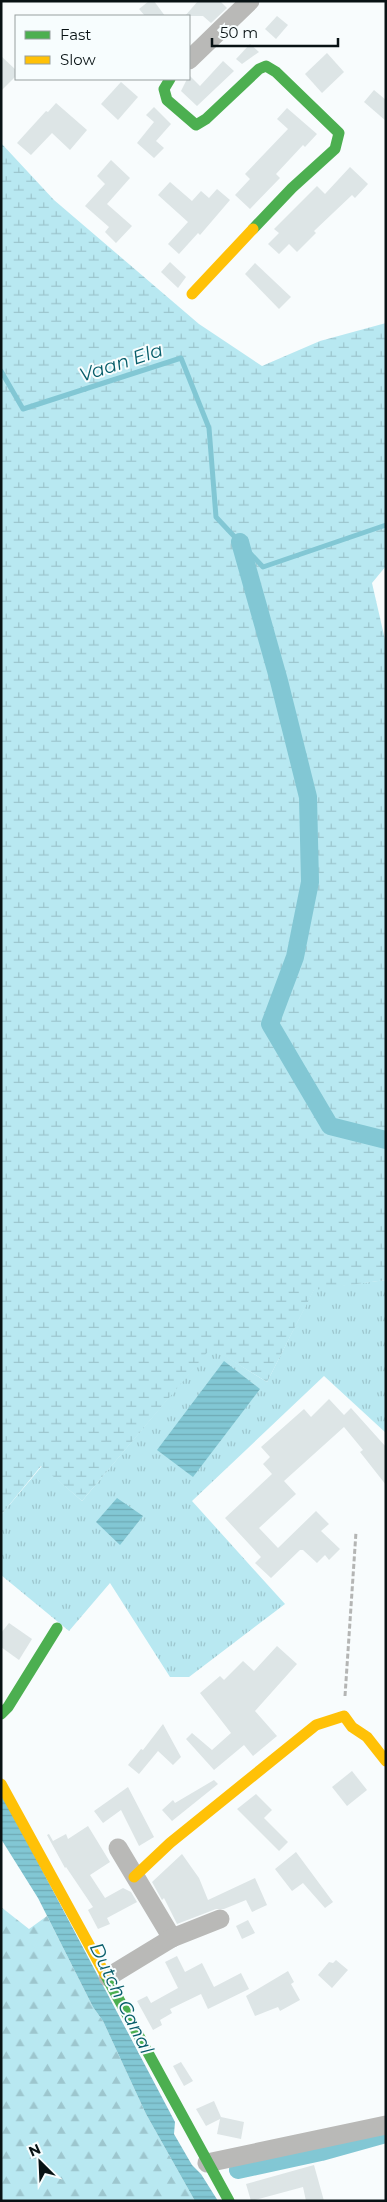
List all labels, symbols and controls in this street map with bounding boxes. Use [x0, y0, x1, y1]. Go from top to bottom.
legend [15, 15, 190, 80]
scale bar [212, 15, 338, 47]
text: 50 m [220, 23, 258, 42]
text: Fast [60, 25, 91, 44]
text: Slow [60, 50, 96, 69]
water label: Vaan Ela [76, 338, 166, 387]
water label: Dutch Canal [85, 1939, 159, 2059]
north arrow [15, 2137, 65, 2187]
text: N [26, 2140, 44, 2161]

